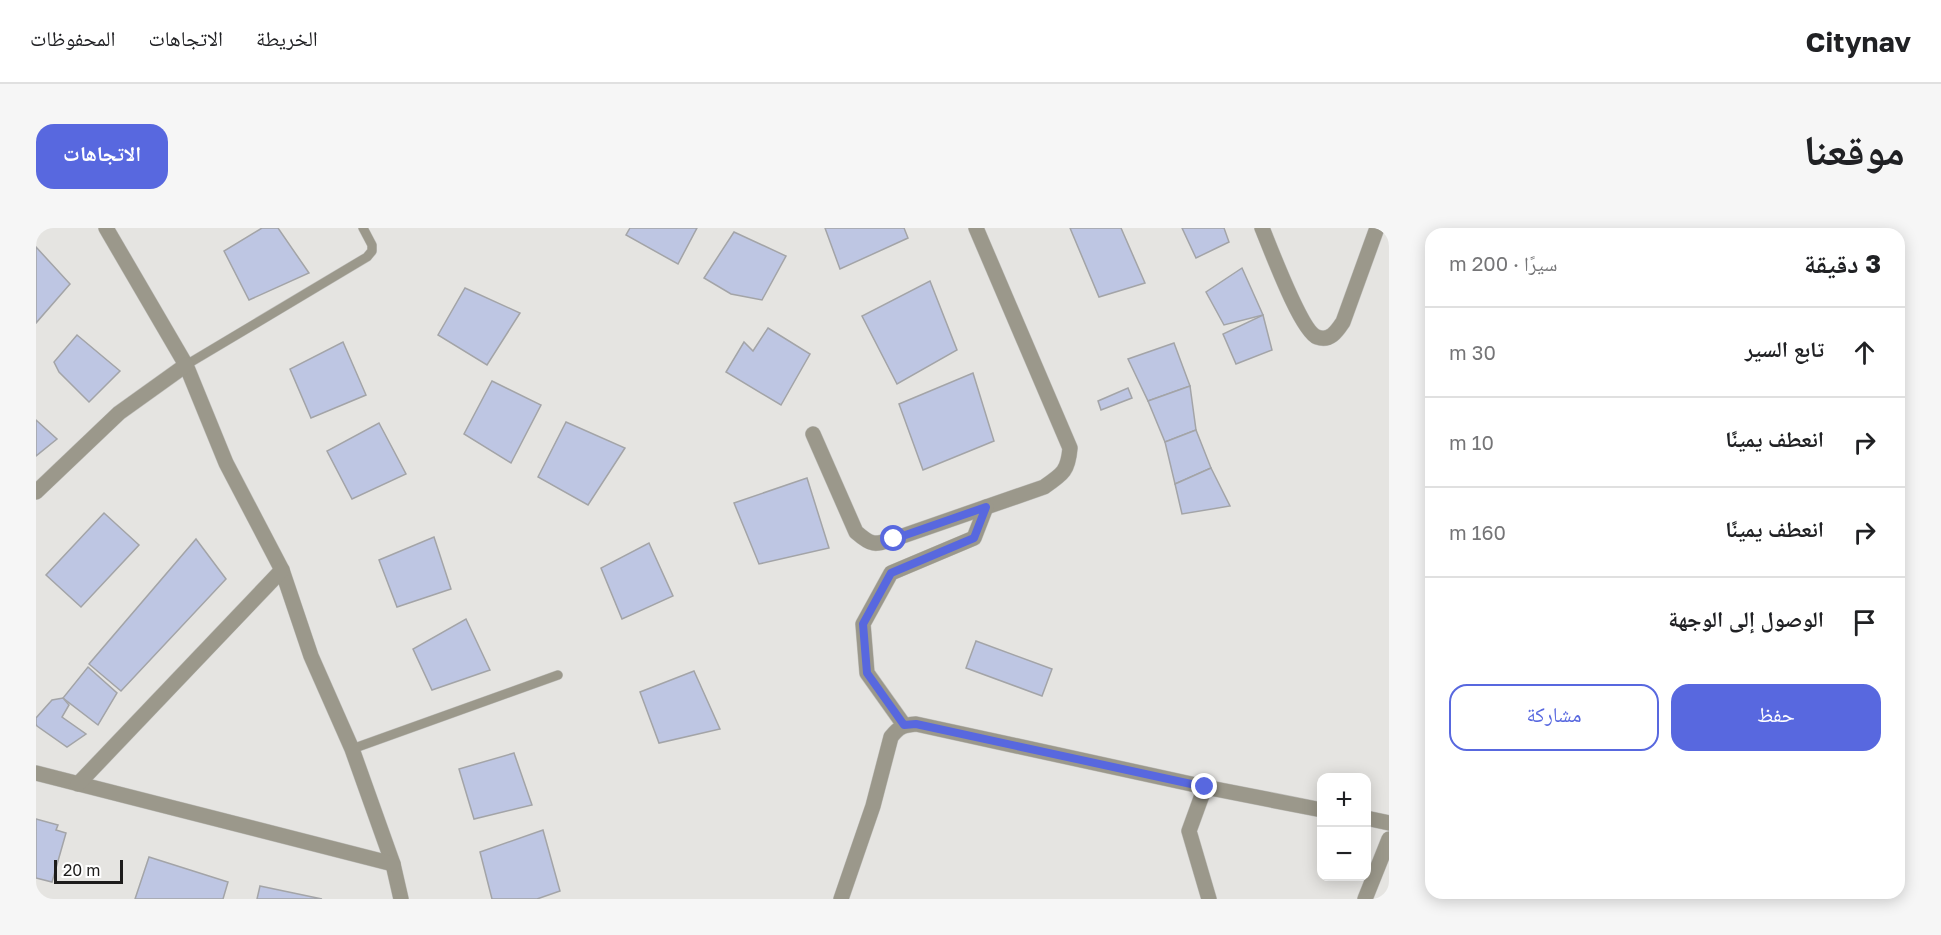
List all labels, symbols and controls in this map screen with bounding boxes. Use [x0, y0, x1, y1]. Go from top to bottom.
text: المحفوظات [30, 25, 115, 51]
text: الاتجاهات [148, 25, 223, 51]
text: الخريطة [256, 25, 318, 51]
text: Citynav [1806, 25, 1911, 58]
button: الاتجاهات [36, 124, 168, 189]
text: موقعنا [1804, 124, 1905, 174]
text: 3 دقيقة [1804, 248, 1881, 279]
text: سيرًا · 200 m [1449, 251, 1557, 275]
text: تابع السير [1745, 335, 1824, 362]
icon: ahead [1848, 336, 1881, 369]
text: 30 m [1449, 340, 1496, 364]
text: انعطف يمينًا [1725, 425, 1824, 452]
icon: right [1848, 426, 1881, 459]
text: 10 m [1449, 430, 1494, 454]
text: انعطف يمينًا [1725, 515, 1824, 542]
icon: right [1848, 516, 1881, 549]
text: 160 m [1449, 520, 1506, 544]
route start [880, 525, 906, 551]
text: الوصول إلى الوجهة [1668, 605, 1824, 632]
icon: arrive [1848, 606, 1881, 639]
button: مشاركة [1449, 684, 1659, 751]
button: حفظ [1671, 684, 1881, 751]
route end [1191, 773, 1217, 799]
map controls [1317, 773, 1371, 881]
button: + [1317, 773, 1371, 827]
button: − [1317, 827, 1371, 881]
scale bar [54, 857, 123, 884]
text: 20 m [63, 860, 100, 880]

